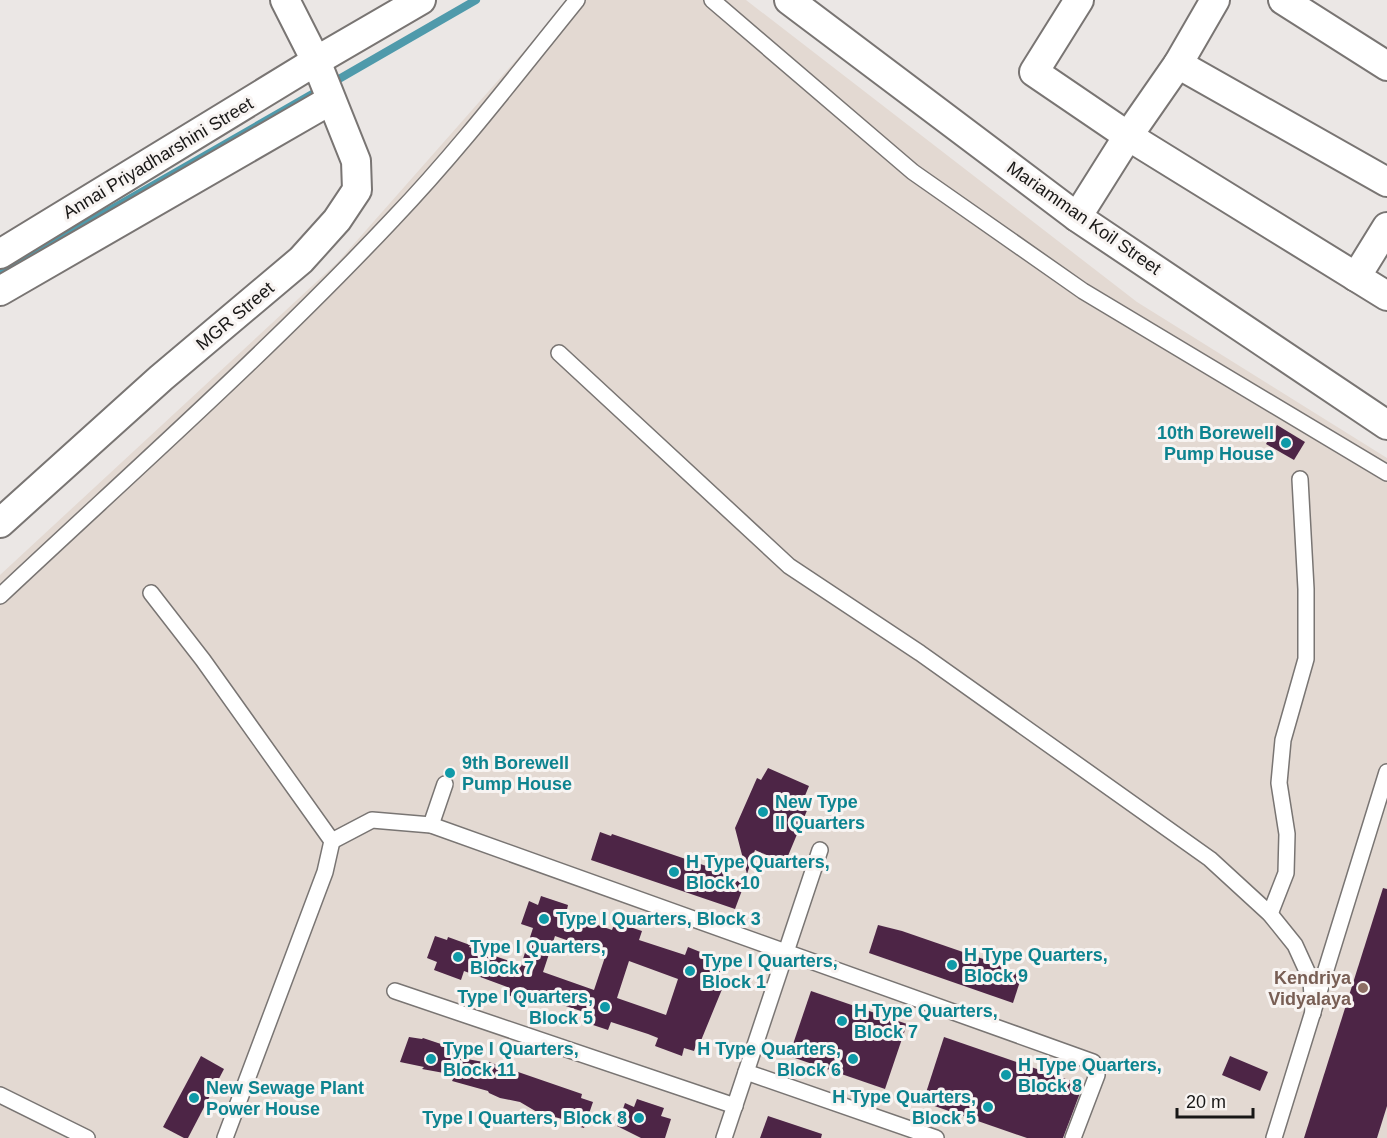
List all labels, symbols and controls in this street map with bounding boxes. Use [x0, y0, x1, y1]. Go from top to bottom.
street label: Annai Priyadharshini Street [59, 93, 257, 223]
street label: Mariamman Koil Street [1003, 157, 1165, 279]
street label: MGR Street [192, 278, 278, 354]
place label: 10th Borewell Pump House [1157, 423, 1274, 464]
marker: 10th Borewell Pump House [1279, 436, 1293, 450]
place label: 9th Borewell Pump House [462, 753, 572, 794]
marker: 9th Borewell Pump House [443, 766, 457, 780]
place label: New Type II Quarters [775, 792, 865, 833]
marker: New Type II Quarters [756, 805, 770, 819]
place label: H Type Quarters, Block 10 [686, 852, 830, 893]
marker: H Type Quarters, Block 10 [667, 865, 681, 879]
place label: Type I Quarters, Block 3 [556, 909, 761, 929]
marker: Type I Quarters, Block 3 [537, 912, 551, 926]
place label: Type I Quarters, Block 7 [470, 937, 606, 978]
place label: H Type Quarters, Block 9 [964, 945, 1108, 986]
marker: Type I Quarters, Block 7 [451, 950, 465, 964]
place label: Type I Quarters, Block 1 [702, 951, 838, 992]
marker: H Type Quarters, Block 9 [945, 958, 959, 972]
marker: Type I Quarters, Block 1 [683, 964, 697, 978]
place label: Kendriya Vidyalaya [1268, 968, 1352, 1009]
marker: Kendriya Vidyalaya [1356, 981, 1370, 995]
place label: Type I Quarters, Block 5 [457, 987, 593, 1028]
marker: Type I Quarters, Block 5 [598, 1000, 612, 1014]
place label: H Type Quarters, Block 7 [854, 1001, 998, 1042]
marker: H Type Quarters, Block 7 [835, 1014, 849, 1028]
place label: Type I Quarters, Block 11 [443, 1039, 579, 1080]
place label: H Type Quarters, Block 6 [697, 1039, 841, 1080]
marker: Type I Quarters, Block 11 [424, 1052, 438, 1066]
marker: H Type Quarters, Block 6 [846, 1052, 860, 1066]
place label: H Type Quarters, Block 8 [1018, 1055, 1162, 1096]
marker: H Type Quarters, Block 8 [999, 1068, 1013, 1082]
place label: New Sewage Plant Power House [206, 1078, 364, 1119]
scale bar [1177, 1081, 1254, 1119]
place label: H Type Quarters, Block 5 [832, 1087, 976, 1128]
marker: New Sewage Plant Power House [187, 1091, 201, 1105]
text: 20 m [1186, 1092, 1226, 1112]
marker: H Type Quarters, Block 5 [981, 1100, 995, 1114]
place label: Type I Quarters, Block 8 [422, 1108, 627, 1128]
marker: Type I Quarters, Block 8 [632, 1111, 646, 1125]

